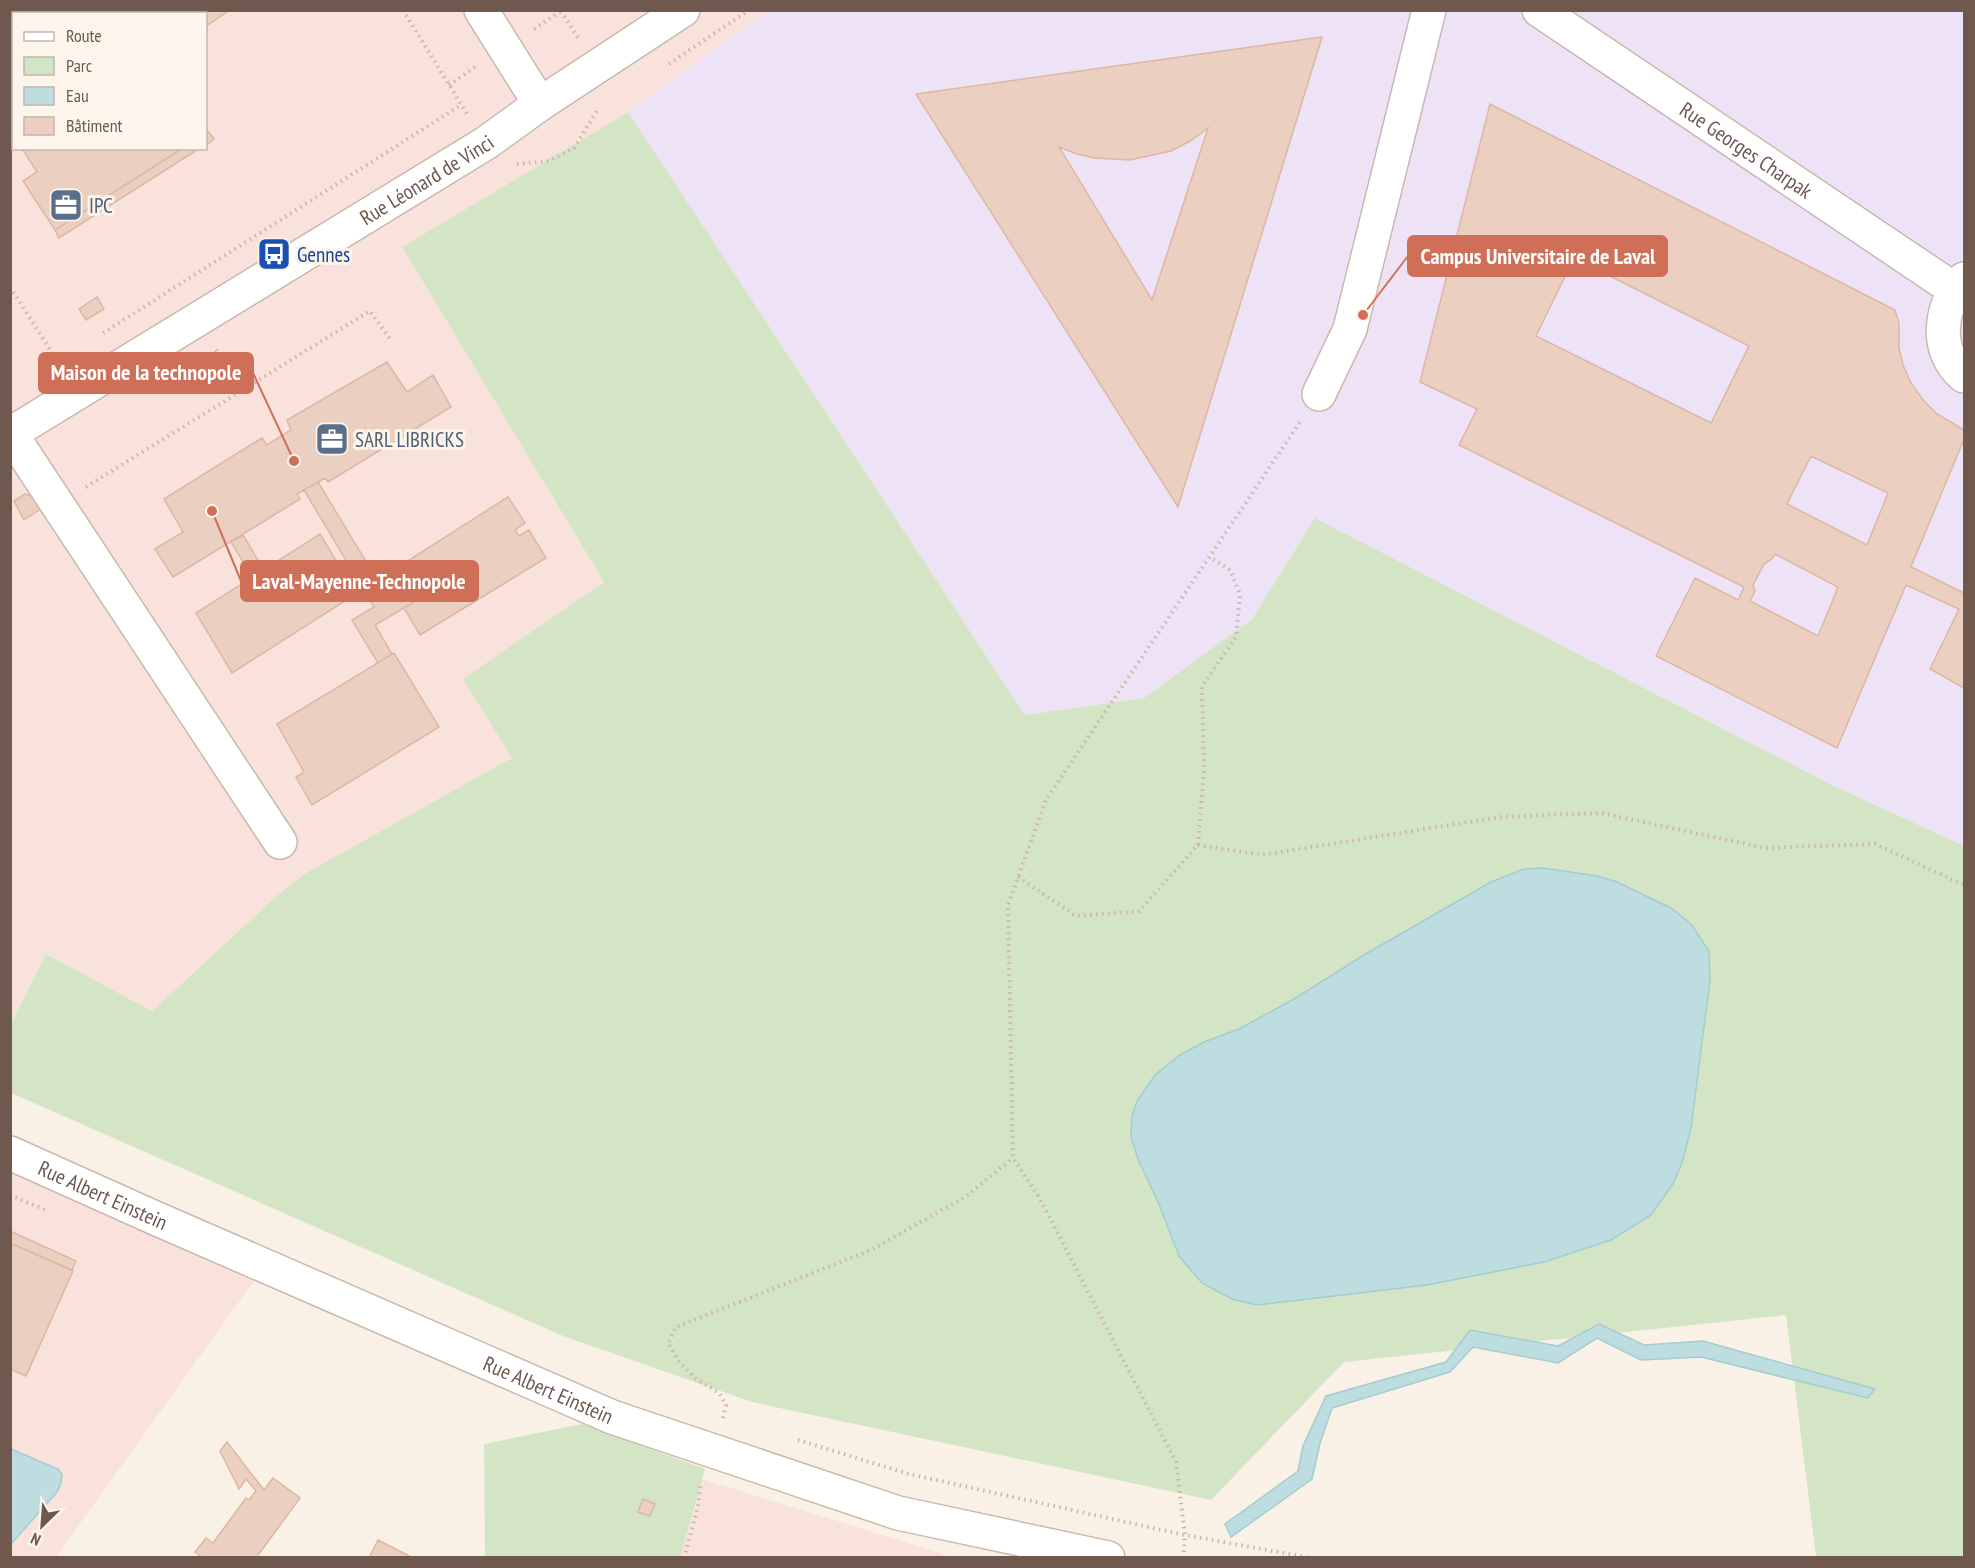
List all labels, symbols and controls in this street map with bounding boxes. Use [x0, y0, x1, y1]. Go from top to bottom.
legend [12, 12, 207, 150]
text: Route [66, 24, 102, 47]
text: Parc [66, 54, 93, 77]
text: Eau [66, 84, 89, 107]
street label: Rue Georges Charpak [1675, 95, 1818, 204]
text: Bâtiment [66, 114, 123, 137]
street label: Rue Léonard de Vinci [354, 128, 499, 231]
office icon: IPC [48, 187, 84, 223]
place label: IPC [89, 192, 113, 219]
bus stop icon: Gennes [256, 236, 292, 272]
callout: Campus Universitaire de Laval [1408, 236, 1667, 276]
place label: Gennes [297, 241, 350, 268]
text: Campus Universitaire de Laval [1421, 242, 1656, 270]
callout: Maison de la technopole [39, 353, 253, 393]
text: Maison de la technopole [51, 358, 241, 386]
office icon: SARL LIBRICKS [314, 421, 350, 457]
place label: SARL LIBRICKS [355, 426, 464, 453]
callout: Laval-Mayenne-Technopole [241, 561, 478, 601]
text: Laval-Mayenne-Technopole [252, 567, 466, 595]
street label: Rue Albert Einstein [34, 1154, 172, 1235]
street label: Rue Albert Einstein [479, 1349, 618, 1429]
north arrow [12, 1496, 72, 1556]
text: N [28, 1529, 44, 1550]

